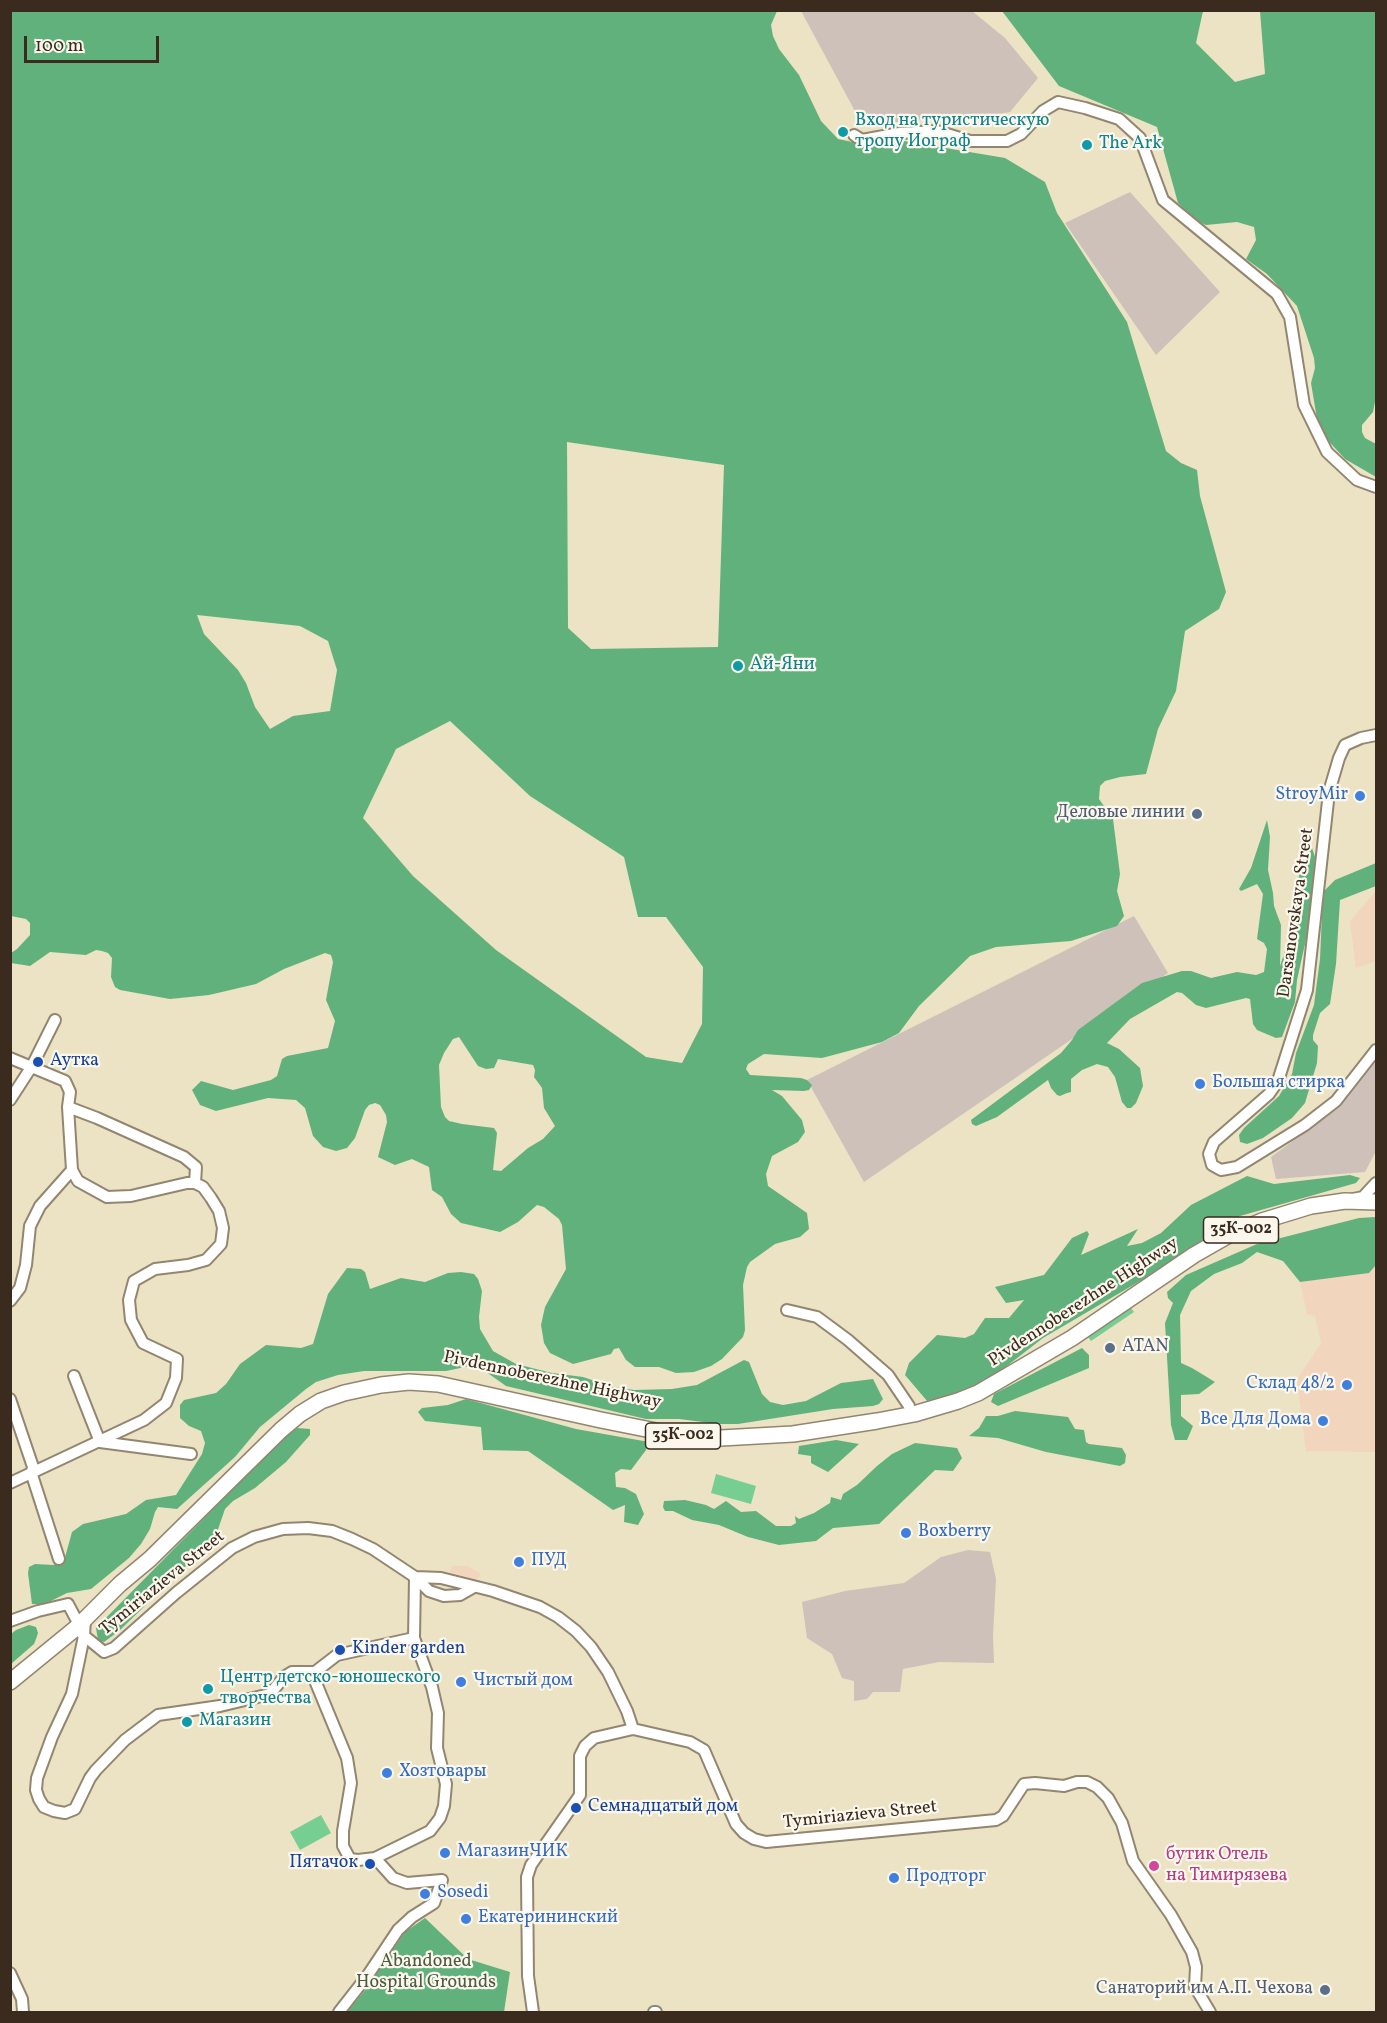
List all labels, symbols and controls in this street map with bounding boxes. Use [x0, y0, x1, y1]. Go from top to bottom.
scale bar [27, 24, 162, 62]
text: 100 m [35, 34, 84, 59]
place label: Вход на туристическую тропу Иограф [855, 111, 1049, 154]
marker: Вход на туристическую тропу Иограф [836, 125, 850, 139]
place label: The Ark [1099, 134, 1162, 156]
marker: The Ark [1080, 138, 1094, 152]
place label: Ай-Яни [750, 655, 815, 677]
marker: Ай-Яни [731, 659, 745, 673]
place label: StroyMir [1275, 785, 1348, 807]
marker: StroyMir [1353, 789, 1367, 803]
place label: Деловые линии [1056, 803, 1185, 825]
marker: Деловые линии [1190, 807, 1204, 821]
street label: Darsanovskaya Street [1274, 827, 1320, 999]
place label: Аутка [50, 1051, 99, 1073]
marker: Аутка [31, 1055, 45, 1069]
place label: Большая стирка [1212, 1073, 1345, 1095]
marker: Большая стирка [1193, 1077, 1207, 1091]
road number: 35К-002 [1204, 1217, 1278, 1243]
street label: Pivdennoberezhne Highway [985, 1233, 1183, 1373]
place label: ATAN [1122, 1337, 1169, 1359]
marker: ATAN [1103, 1341, 1117, 1355]
street label: Pivdennoberezhne Highway [441, 1347, 663, 1415]
place label: Склад 48/2 [1246, 1374, 1335, 1396]
marker: Склад 48/2 [1340, 1378, 1354, 1392]
place label: Все Для Дома [1200, 1410, 1311, 1432]
marker: Все Для Дома [1316, 1414, 1330, 1428]
road number: 35К-002 [646, 1423, 720, 1449]
place label: Boxberry [918, 1522, 991, 1544]
marker: Boxberry [899, 1526, 913, 1540]
street label: Tymiriazieva Street [96, 1527, 230, 1641]
place label: ПУД [531, 1551, 567, 1573]
marker: ПУД [512, 1555, 526, 1569]
place label: Kinder garden [352, 1639, 465, 1661]
marker: Kinder garden [333, 1643, 347, 1657]
place label: Центр детско-юношеского творчества [220, 1668, 441, 1710]
place label: Чистый дом [473, 1671, 573, 1693]
marker: Чистый дом [454, 1675, 468, 1689]
marker: Центр детско-юношеского творчества [201, 1682, 215, 1696]
place label: Магазин [199, 1711, 271, 1733]
marker: Магазин [180, 1715, 194, 1729]
place label: Хозтовары [399, 1762, 486, 1784]
marker: Хозтовары [380, 1766, 394, 1780]
place label: Семнадцатый дом [588, 1797, 738, 1819]
street label: Tymiriazieva Street [782, 1797, 938, 1835]
marker: Семнадцатый дом [569, 1801, 583, 1815]
place label: МагазинЧИК [457, 1842, 568, 1864]
place label: бутик Отель на Тимирязева [1166, 1845, 1288, 1888]
marker: МагазинЧИК [438, 1846, 452, 1860]
place label: Пятачок [289, 1853, 358, 1875]
marker: Пятачок [363, 1857, 377, 1871]
marker: бутик Отель на Тимирязева [1147, 1859, 1161, 1873]
place label: Продторг [906, 1867, 986, 1889]
marker: Продторг [887, 1871, 901, 1885]
place label: Sosedi [437, 1883, 488, 1905]
marker: Sosedi [418, 1887, 432, 1901]
place label: Екатерининский [478, 1908, 618, 1930]
marker: Екатерининский [459, 1912, 473, 1926]
park label: Abandoned Hospital Grounds [356, 1952, 496, 1994]
place label: Санаторий им А.П. Чехова [1096, 1979, 1313, 2001]
marker: Санаторий им А.П. Чехова [1318, 1983, 1332, 1997]

